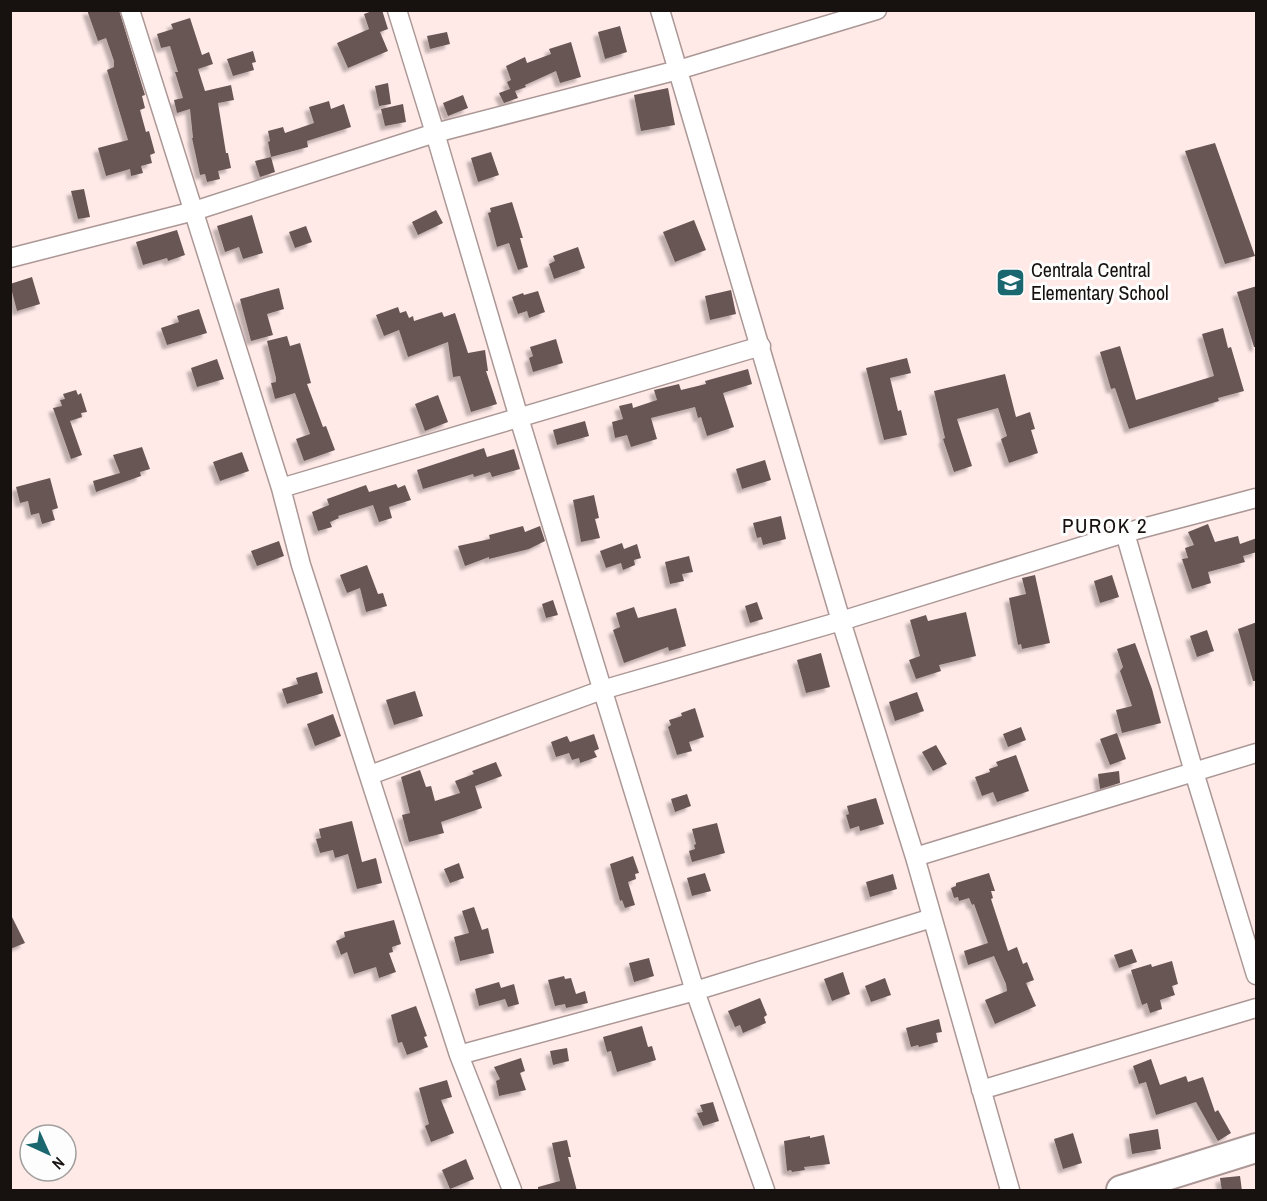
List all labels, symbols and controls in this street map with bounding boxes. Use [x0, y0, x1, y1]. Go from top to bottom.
place label: Centrala Central Elementary School [1031, 256, 1169, 306]
school or university icon: Centrala Central Elementary School [994, 266, 1026, 298]
district label: PUROK 2 [1062, 511, 1148, 540]
north arrow [18, 1123, 78, 1183]
text: N [47, 1152, 70, 1175]

